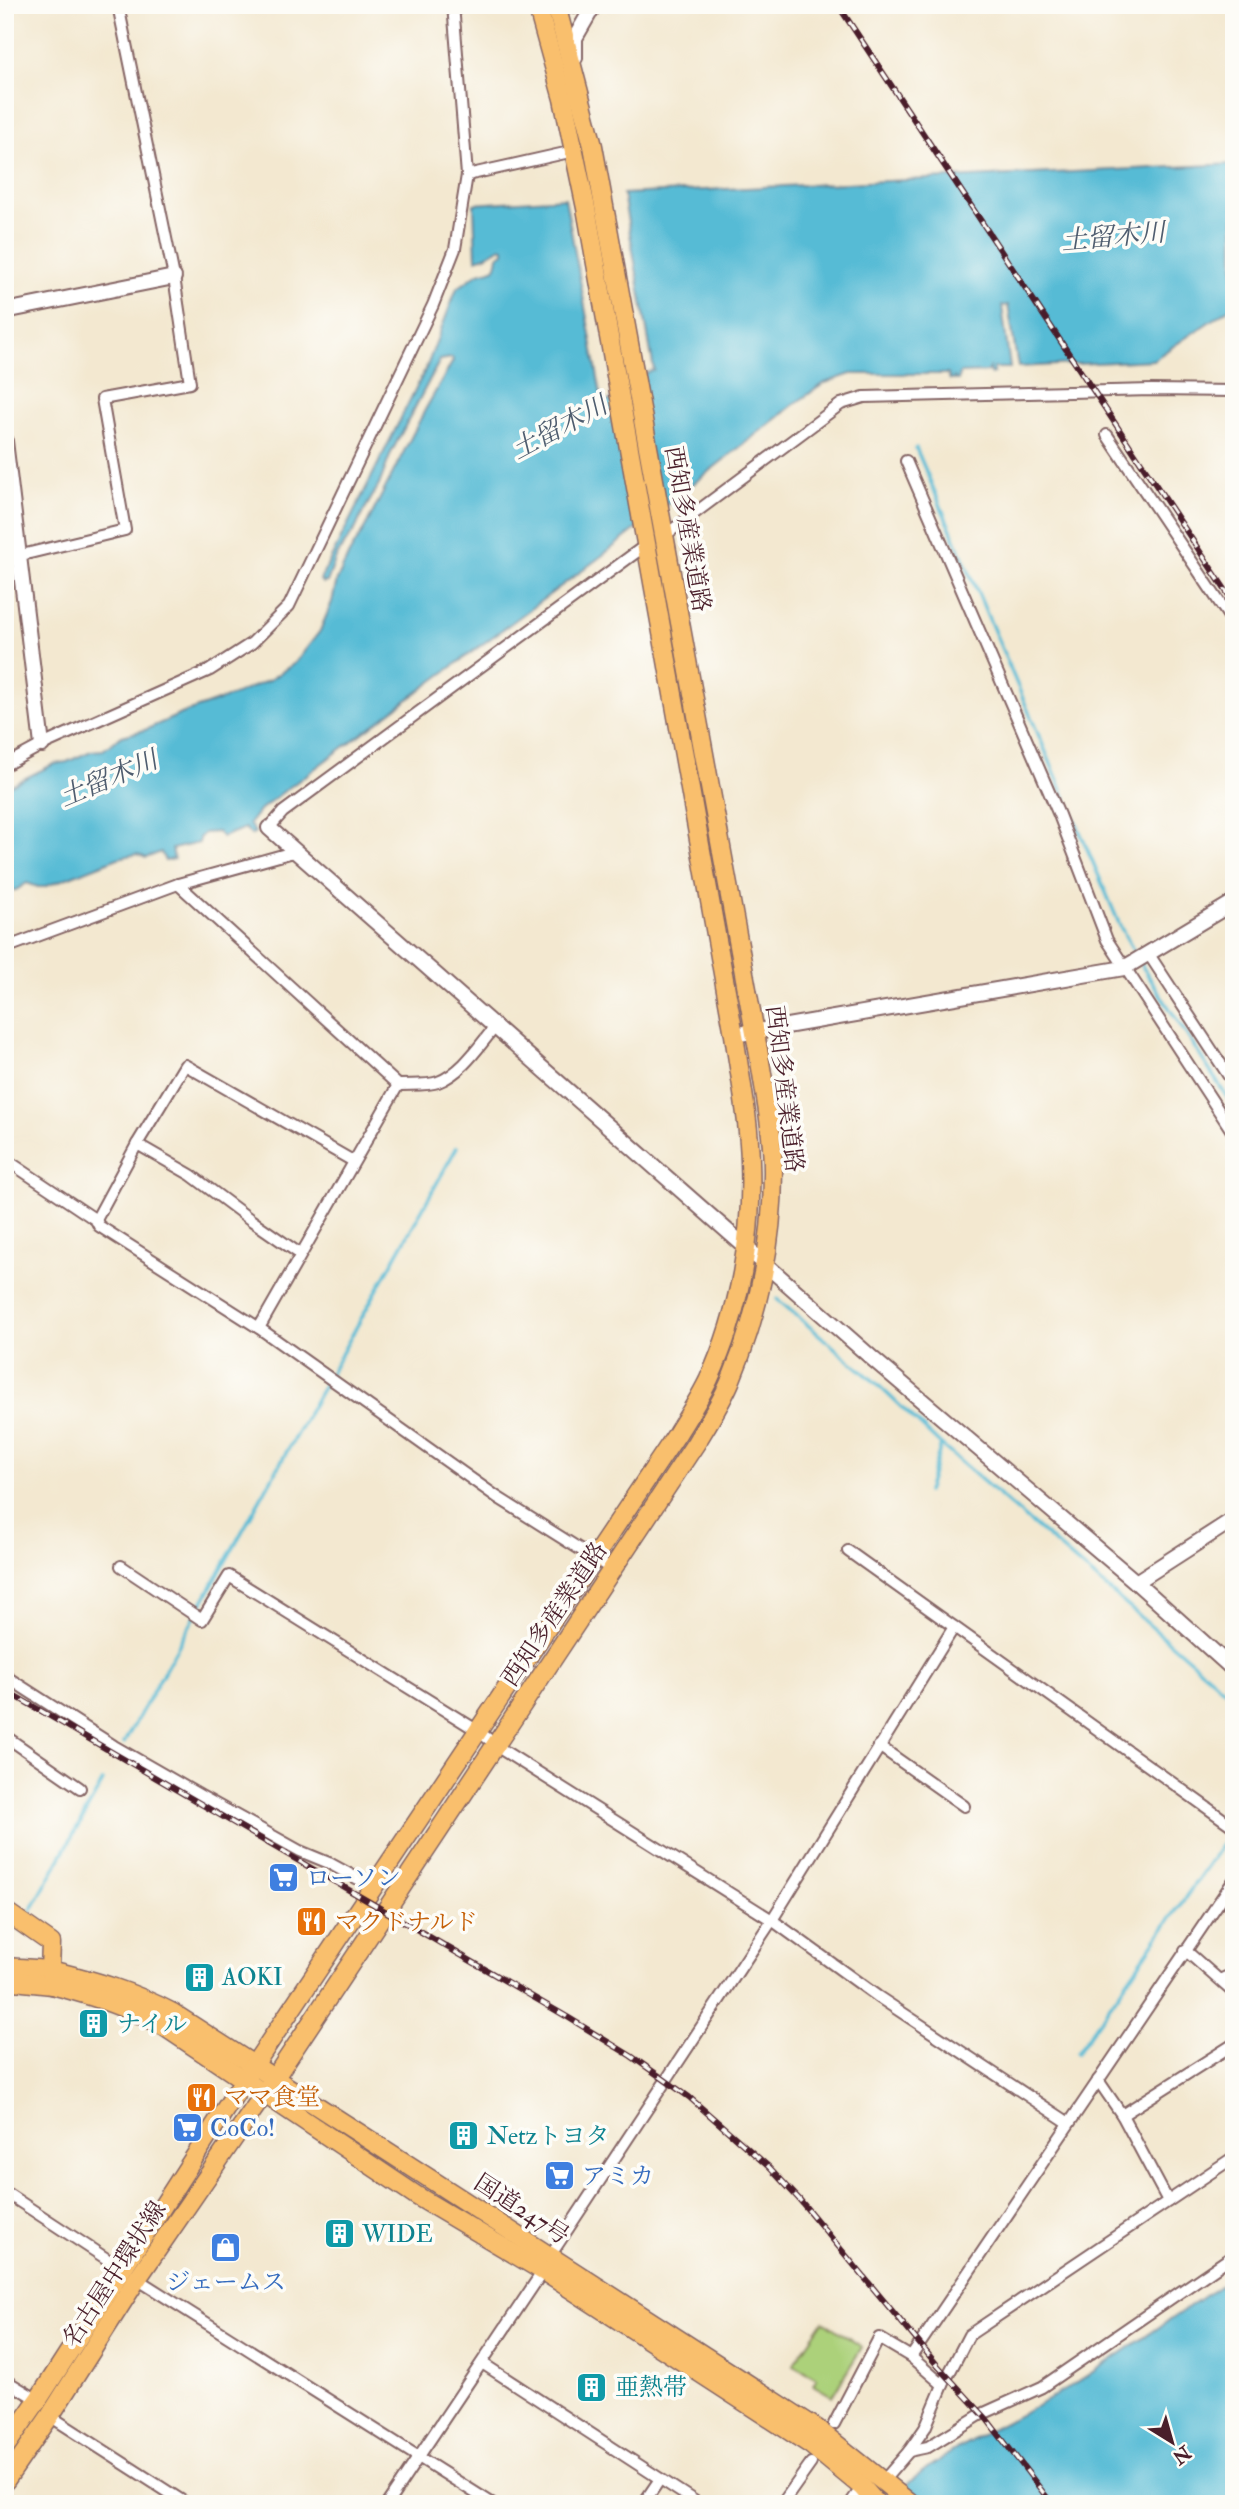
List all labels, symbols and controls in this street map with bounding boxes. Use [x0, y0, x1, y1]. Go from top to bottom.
water label: 土留木川 [1060, 216, 1169, 257]
water label: 土留木川 [506, 388, 616, 466]
street label: 西知多産業道路 [658, 444, 717, 615]
water label: 土留木川 [54, 743, 165, 814]
street label: 西知多産業道路 [759, 1004, 810, 1174]
street label: 西知多産業道路 [495, 1536, 614, 1693]
supermarket icon: ローソン [266, 1861, 300, 1895]
place label: ローソン [306, 1863, 401, 1894]
restaurant icon: マクドナルド [295, 1905, 329, 1939]
place label: マクドナルド [335, 1907, 478, 1938]
building icon: AOKI [182, 1960, 216, 1994]
place label: AOKI [221, 1962, 283, 1993]
building icon: ナイル [77, 2007, 111, 2041]
place label: ナイル [117, 2009, 187, 2040]
restaurant icon: ママ食堂 [184, 2080, 218, 2114]
place label: ママ食堂 [224, 2082, 320, 2113]
supermarket icon: CoCo! [170, 2111, 204, 2145]
place label: CoCo! [210, 2113, 275, 2144]
building icon: Netzトヨタ [447, 2119, 481, 2153]
place label: Netzトヨタ [487, 2121, 609, 2152]
supermarket icon: アミカ [542, 2159, 576, 2193]
place label: アミカ [582, 2161, 654, 2192]
street label: 国道247号 [468, 2167, 575, 2252]
street label: 名古屋中環状線 [56, 2195, 173, 2353]
building icon: WIDE [322, 2217, 356, 2251]
place label: WIDE [361, 2219, 433, 2250]
shop icon: ジェームス [209, 2231, 243, 2265]
place label: ジェームス [166, 2267, 286, 2298]
building icon: 亜熱帯 [575, 2370, 609, 2404]
place label: 亜熱帯 [615, 2372, 687, 2403]
north arrow [1138, 2408, 1208, 2478]
text: N [1167, 2439, 1196, 2470]

